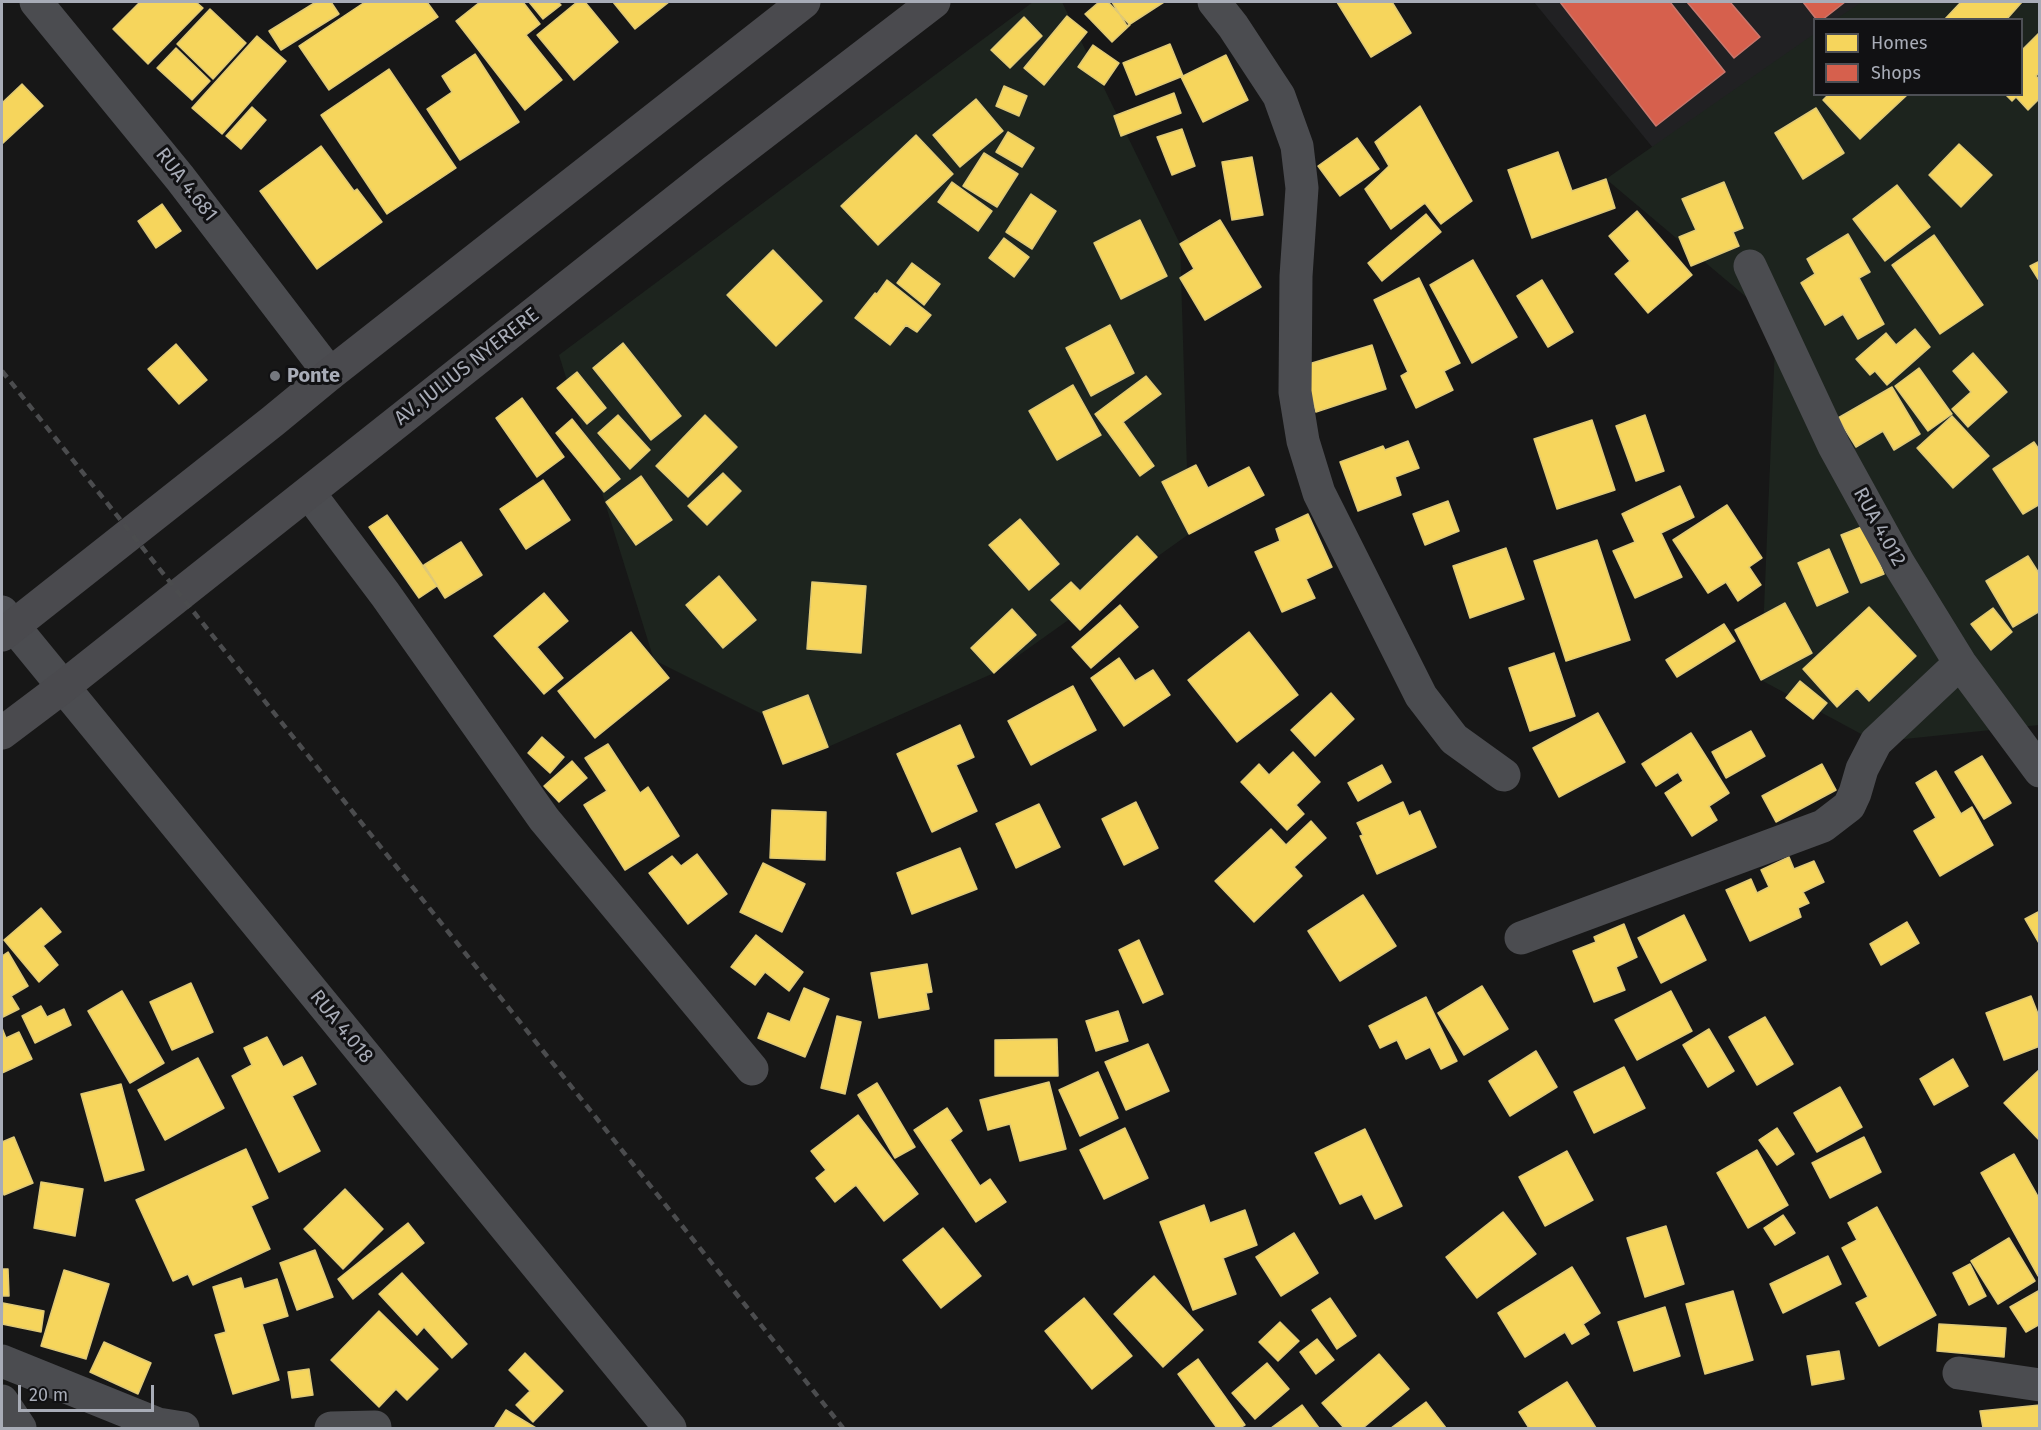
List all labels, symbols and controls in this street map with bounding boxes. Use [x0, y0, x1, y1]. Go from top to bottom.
legend [1813, 18, 2023, 96]
text: Homes [1871, 32, 1927, 54]
text: Shops [1871, 62, 1921, 84]
street label: RUA 4.681 [150, 143, 222, 227]
street label: AV. JULIUS NYERERE [390, 303, 544, 431]
place label: Ponte [287, 364, 340, 388]
marker: Ponte [268, 369, 282, 383]
street label: RUA 4.012 [1848, 483, 1910, 571]
street label: RUA 4.018 [304, 986, 378, 1068]
scale bar [21, 1373, 158, 1411]
text: 20 m [29, 1384, 68, 1406]

